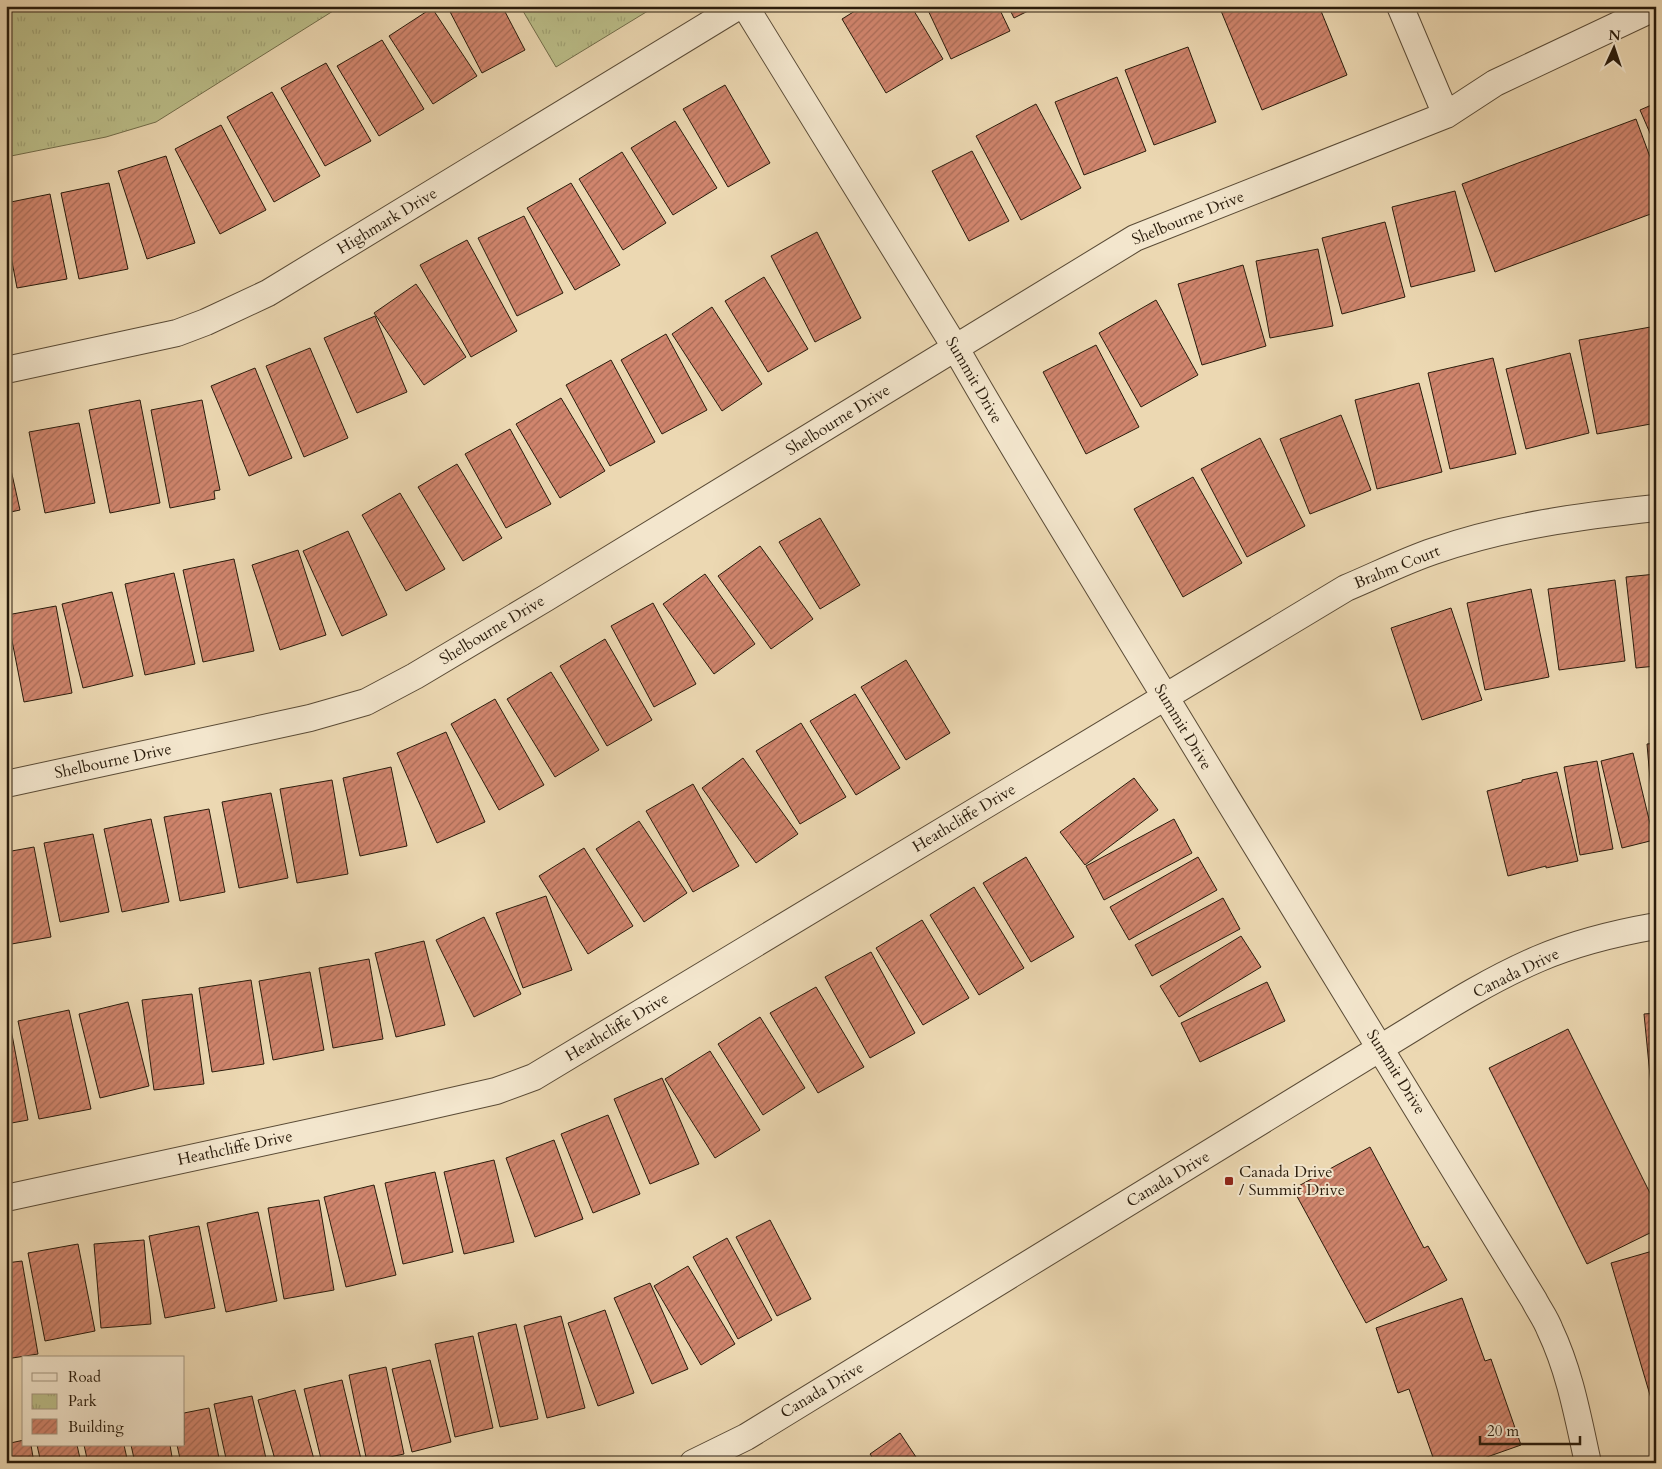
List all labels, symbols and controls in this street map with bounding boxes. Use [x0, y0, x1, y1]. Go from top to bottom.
north arrow [1590, 22, 1640, 72]
text: N [1608, 26, 1621, 45]
street label: Highmark Drive [333, 182, 441, 260]
street label: Shelbourne Drive [1129, 185, 1247, 251]
street label: Summit Drive [940, 333, 1008, 427]
street label: Shelbourne Drive [782, 379, 894, 461]
street label: Brahm Court [1351, 540, 1443, 594]
street label: Shelbourne Drive [435, 590, 549, 670]
street label: Summit Drive [1149, 680, 1217, 774]
street label: Shelbourne Drive [52, 738, 174, 784]
street label: Heathcliffe Drive [908, 778, 1020, 858]
street label: Canada Drive [1469, 943, 1563, 1003]
street label: Heathcliffe Drive [561, 987, 673, 1067]
street label: Summit Drive [1361, 1025, 1431, 1119]
street label: Heathcliffe Drive [175, 1125, 295, 1171]
street label: Canada Drive [1122, 1145, 1214, 1213]
place label: Canada Drive / Summit Drive [1239, 1161, 1345, 1201]
marker: Canada Drive / Summit Drive [1223, 1175, 1235, 1187]
legend [22, 1356, 185, 1446]
street label: Canada Drive [776, 1356, 868, 1424]
text: Road [68, 1367, 101, 1387]
text: Park [68, 1391, 97, 1411]
scale bar [1480, 1414, 1580, 1446]
text: Building [68, 1417, 124, 1437]
text: 20 m [1487, 1421, 1519, 1441]

